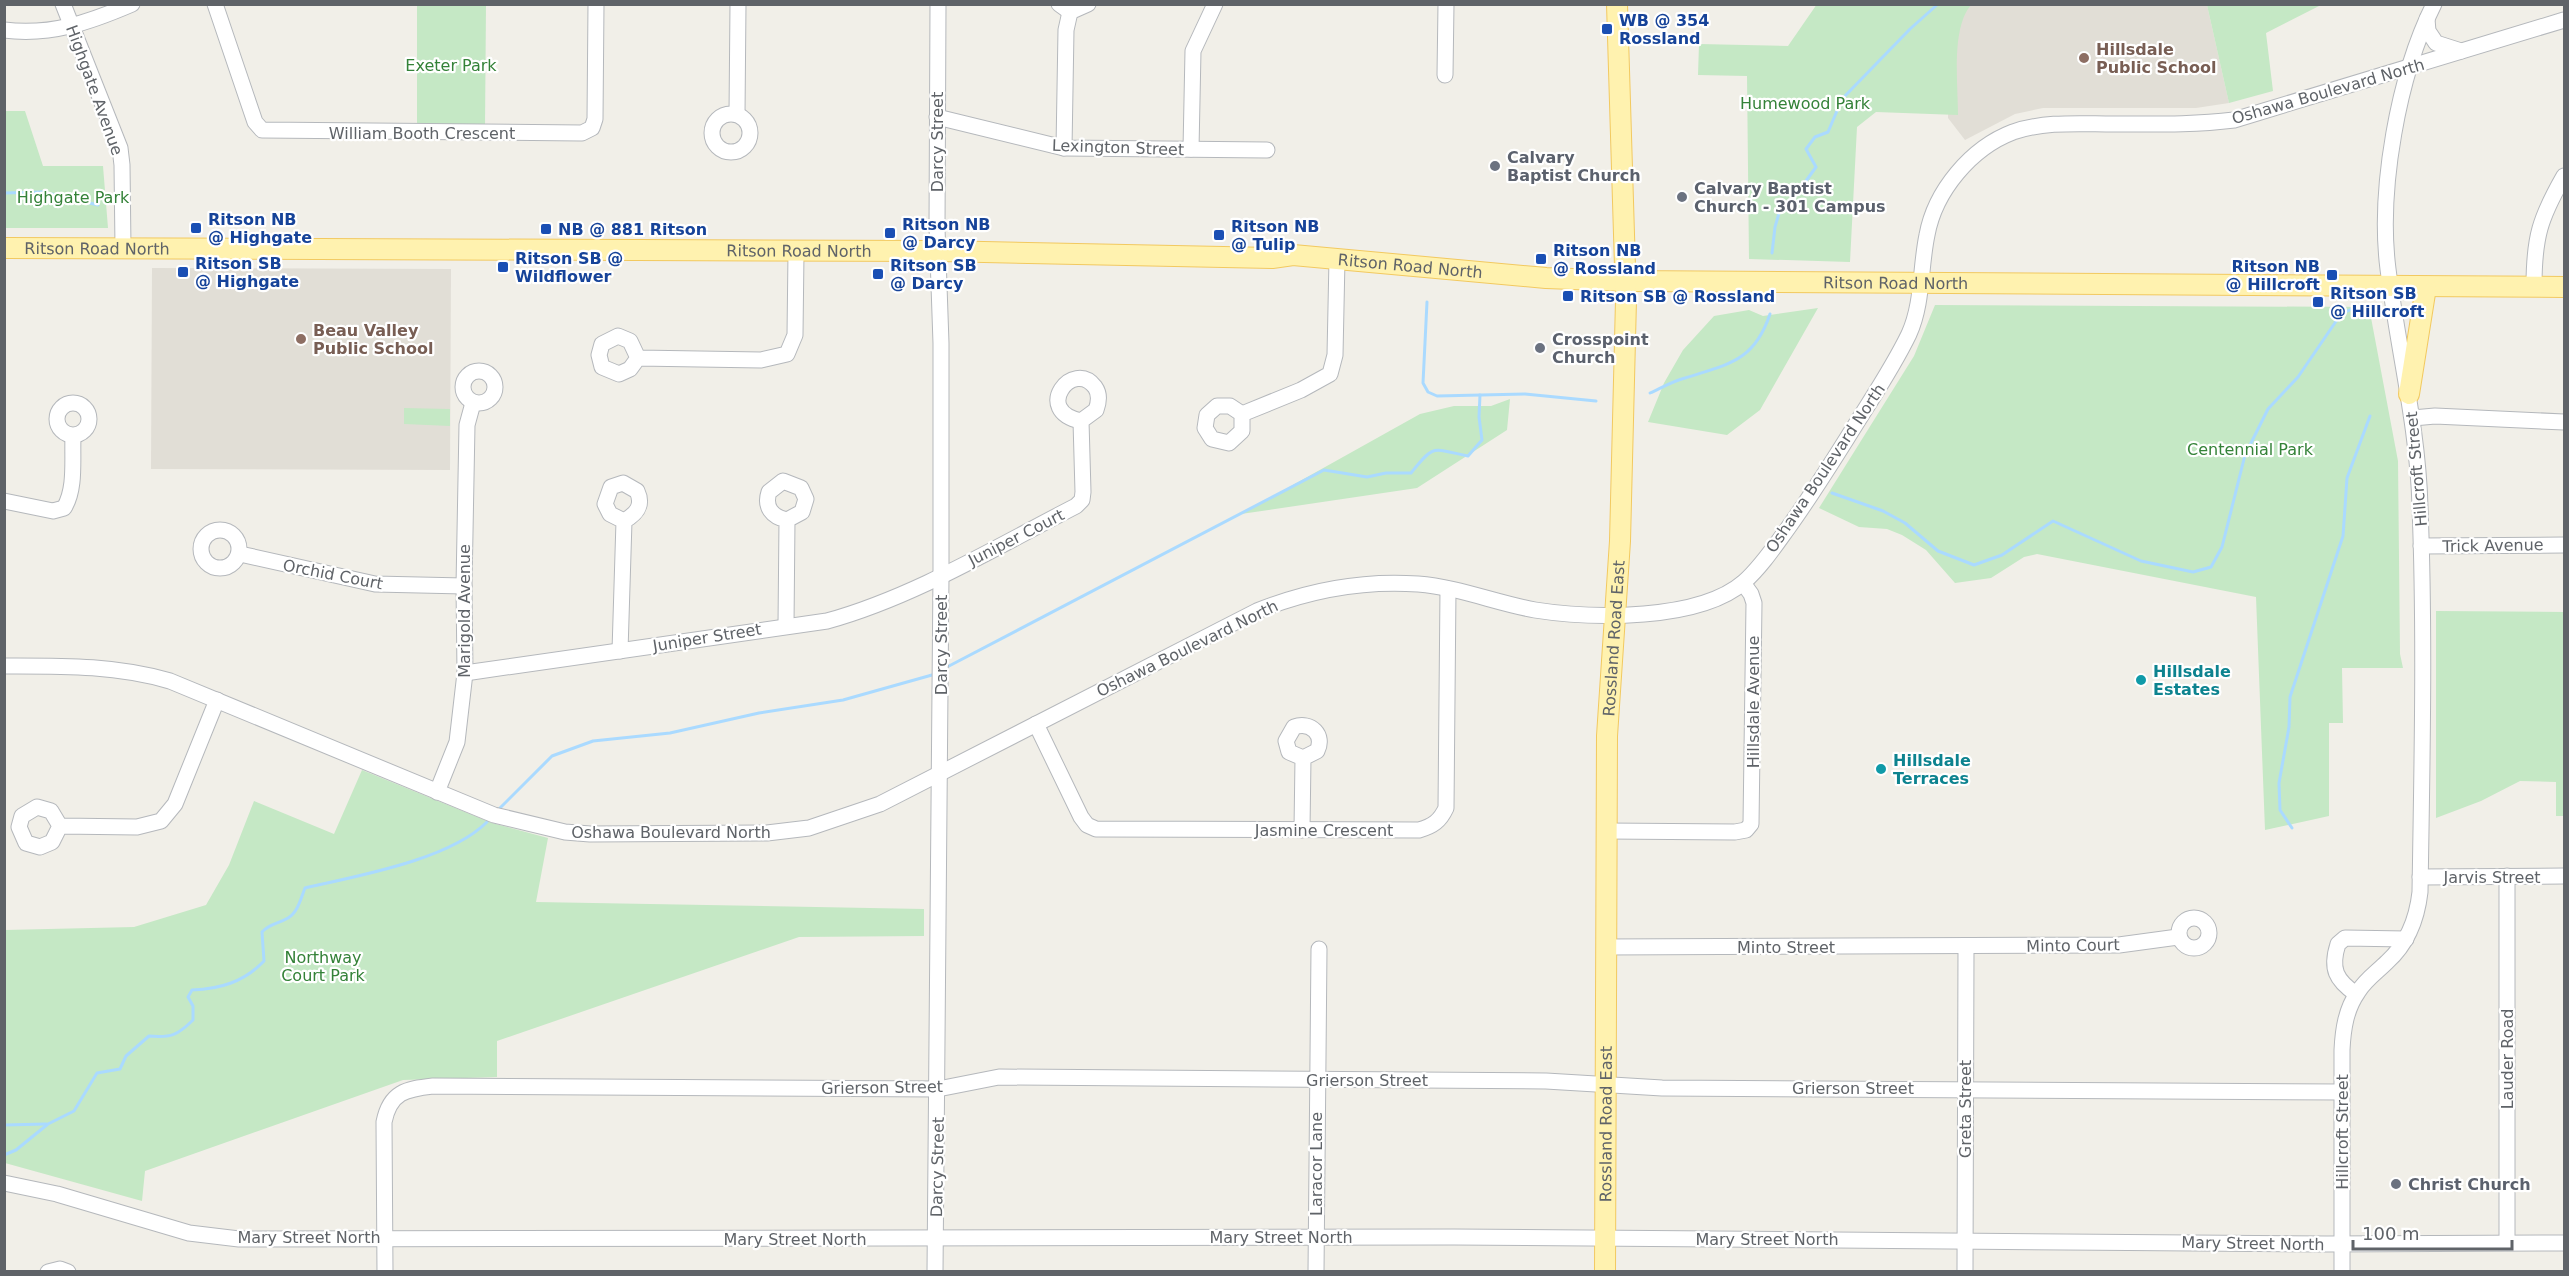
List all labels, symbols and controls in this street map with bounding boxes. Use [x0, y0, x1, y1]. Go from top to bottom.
place label: WB @ 354 Rossland [1619, 11, 1709, 48]
street label: Highgate Avenue [62, 22, 127, 158]
marker: WB @ 354 Rossland [1600, 22, 1614, 36]
place label: Hillsdale Public School [2096, 40, 2216, 77]
marker: Hillsdale Public School [2077, 51, 2091, 65]
street label: Oshawa Boulevard North [2230, 55, 2427, 128]
park label: Exeter Park [405, 56, 497, 75]
street label: Darcy Street [928, 92, 947, 192]
park label: Humewood Park [1740, 94, 1871, 113]
street label: William Booth Crescent [329, 124, 515, 143]
street label: Lexington Street [1052, 136, 1184, 159]
place label: Calvary Baptist Church [1507, 148, 1641, 185]
marker: Calvary Baptist Church [1488, 159, 1502, 173]
place label: Calvary Baptist Church - 301 Campus [1694, 179, 1886, 216]
park label: Highgate Park [17, 188, 130, 207]
marker: Calvary Baptist Church - 301 Campus [1675, 190, 1689, 204]
place label: Ritson NB @ Highgate [208, 210, 312, 247]
place label: Ritson NB @ Darcy [902, 215, 991, 252]
place label: Ritson NB @ Tulip [1231, 217, 1320, 254]
place label: NB @ 881 Ritson [558, 220, 707, 239]
marker: Ritson NB @ Highgate [189, 221, 203, 235]
marker: NB @ 881 Ritson [539, 222, 553, 236]
marker: Ritson NB @ Darcy [883, 226, 897, 240]
marker: Ritson NB @ Tulip [1212, 228, 1226, 242]
street label: Ritson Road North [24, 239, 170, 259]
street label: Ritson Road North [726, 241, 872, 261]
place label: Ritson NB @ Rossland [1553, 241, 1656, 278]
place label: Ritson SB @ Wildflower [515, 249, 623, 286]
street label: Ritson Road North [1337, 250, 1483, 282]
marker: Ritson NB @ Rossland [1534, 252, 1548, 266]
place label: Ritson SB @ Highgate [195, 254, 299, 291]
place label: Ritson SB @ Darcy [890, 256, 977, 293]
place label: Ritson NB @ Hillcroft [2226, 257, 2320, 294]
marker: Ritson SB @ Wildflower [496, 260, 510, 274]
marker: Ritson SB @ Highgate [176, 265, 190, 279]
marker: Ritson SB @ Darcy [871, 267, 885, 281]
marker: Ritson NB @ Hillcroft [2325, 268, 2339, 282]
street label: Ritson Road North [1823, 273, 1968, 293]
place label: Ritson SB @ Hillcroft [2330, 284, 2425, 321]
place label: Ritson SB @ Rossland [1580, 287, 1775, 306]
marker: Ritson SB @ Rossland [1561, 289, 1575, 303]
marker: Ritson SB @ Hillcroft [2311, 295, 2325, 309]
place label: Beau Valley Public School [313, 321, 433, 358]
place label: Crosspoint Church [1552, 330, 1649, 367]
marker: Beau Valley Public School [294, 332, 308, 346]
marker: Crosspoint Church [1533, 341, 1547, 355]
street label: Oshawa Boulevard North [1762, 380, 1889, 556]
street label: Hillcroft Street [2402, 411, 2431, 527]
park label: Centennial Park [2187, 440, 2314, 459]
street label: Juniper Court [964, 505, 1067, 570]
street label: Trick Avenue [2441, 535, 2544, 556]
street label: Marigold Avenue [455, 544, 474, 678]
street label: Orchid Court [281, 555, 384, 593]
street label: Rossland Road East [1599, 560, 1629, 717]
street label: Darcy Street [932, 595, 951, 695]
street label: Oshawa Boulevard North [1093, 596, 1281, 701]
street label: Juniper Street [650, 620, 763, 656]
street label: Hillsdale Avenue [1744, 636, 1763, 768]
place label: Hillsdale Estates [2153, 662, 2231, 699]
marker: Hillsdale Estates [2134, 673, 2148, 687]
place label: Hillsdale Terraces [1893, 751, 1971, 788]
marker: Hillsdale Terraces [1874, 762, 1888, 776]
street label: Jasmine Crescent [1254, 821, 1393, 840]
street label: Oshawa Boulevard North [571, 823, 771, 842]
street label: Jarvis Street [2442, 868, 2541, 887]
street label: Minto Court [2026, 935, 2120, 956]
street label: Minto Street [1737, 938, 1835, 957]
park label: Northway Court Park [281, 948, 366, 985]
street label: Lauder Road [2498, 1009, 2517, 1109]
street label: Rossland Road East [1596, 1046, 1616, 1202]
street label: Greta Street [1956, 1060, 1975, 1158]
street label: Grierson Street [1306, 1071, 1428, 1090]
street label: Hillcroft Street [2333, 1074, 2352, 1190]
street label: Grierson Street [821, 1077, 943, 1098]
street label: Grierson Street [1792, 1079, 1914, 1098]
street label: Laracor Lane [1307, 1112, 1326, 1216]
street label: Darcy Street [927, 1117, 948, 1217]
place label: Christ Church [2408, 1175, 2531, 1194]
marker: Christ Church [2389, 1177, 2403, 1191]
scale bar [2353, 1213, 2512, 1251]
text: 100 m [2362, 1223, 2420, 1244]
street label: Mary Street North [237, 1228, 381, 1247]
street label: Mary Street North [1209, 1228, 1353, 1247]
street label: Mary Street North [723, 1230, 867, 1249]
street label: Mary Street North [1695, 1230, 1839, 1249]
street label: Mary Street North [2181, 1233, 2325, 1254]

